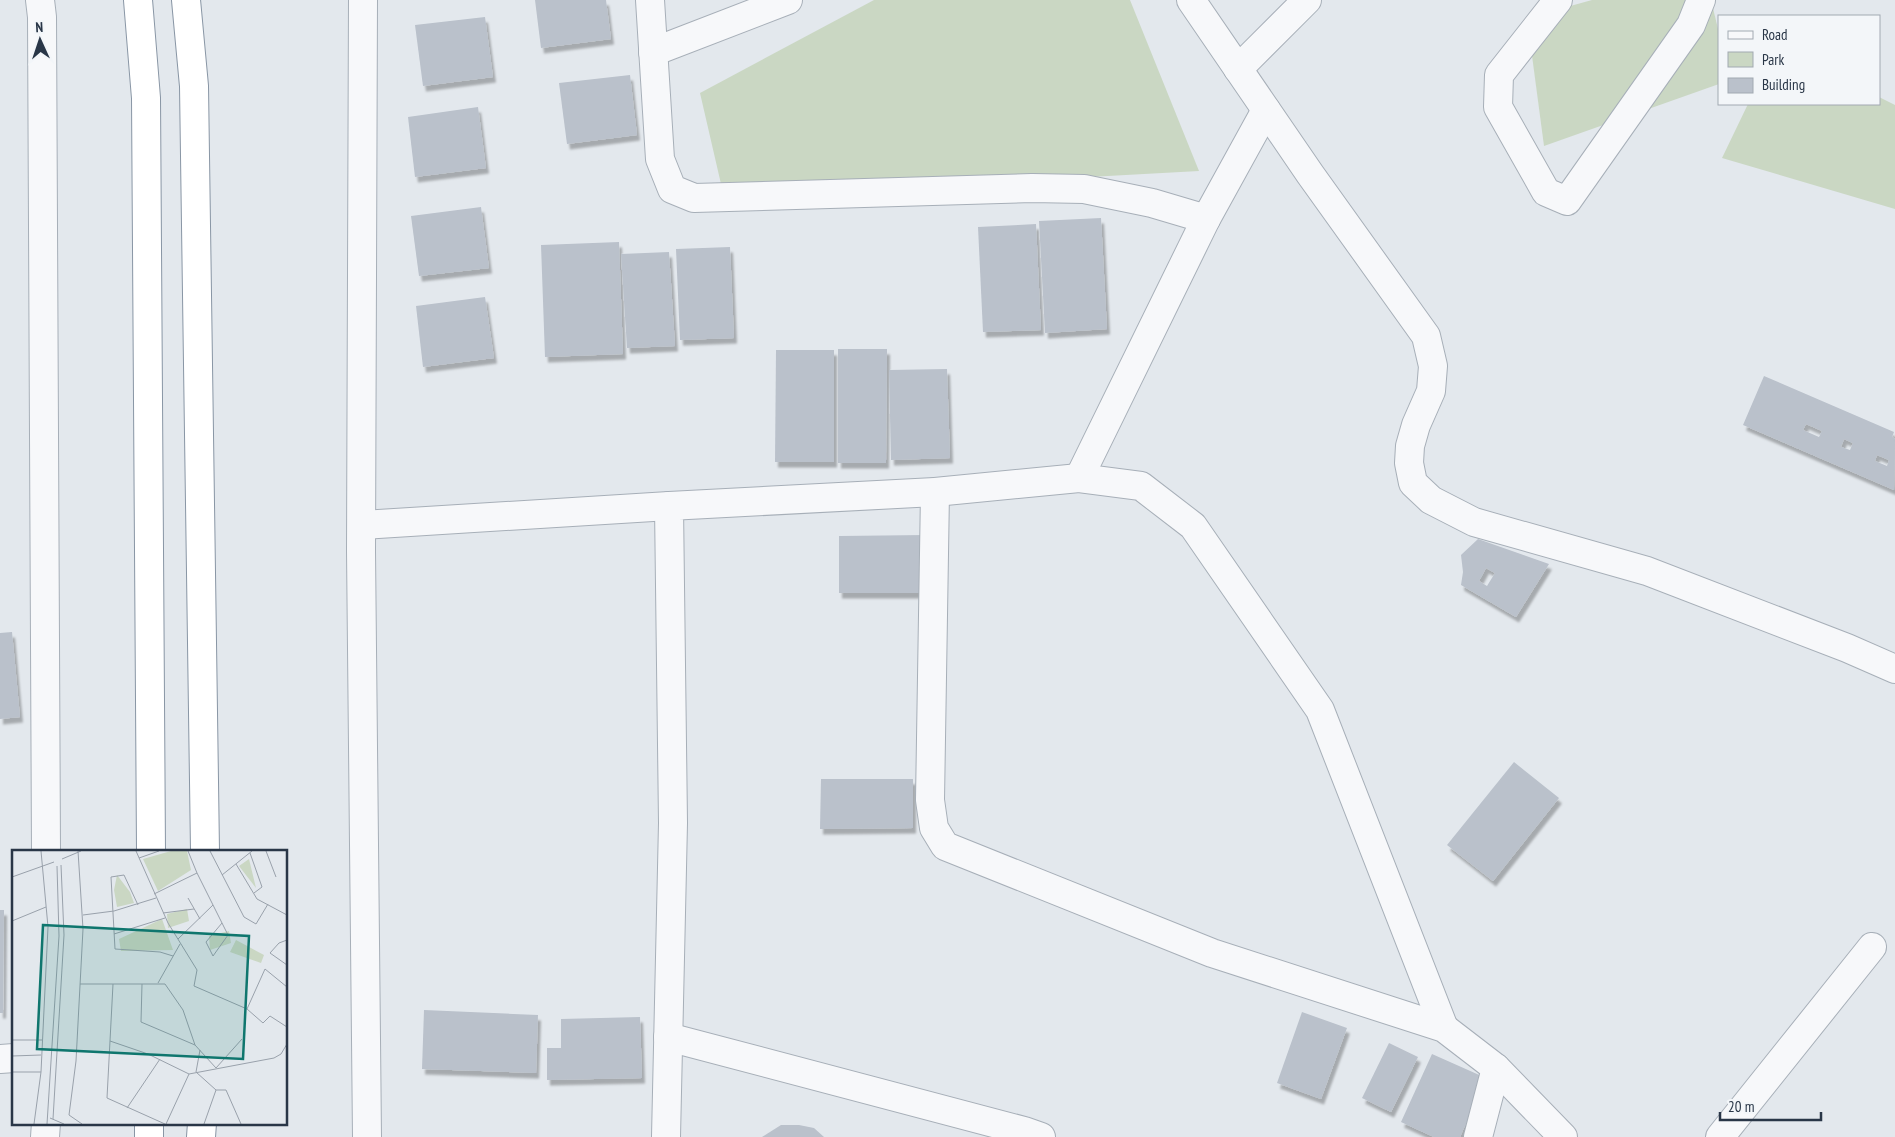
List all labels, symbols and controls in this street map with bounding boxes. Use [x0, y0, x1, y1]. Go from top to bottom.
north arrow [15, 15, 65, 65]
legend [1718, 15, 1880, 105]
text: N [35, 18, 44, 36]
text: Road [1762, 25, 1788, 44]
text: Park [1762, 50, 1784, 69]
text: Building [1762, 75, 1805, 94]
inset map [12, 850, 288, 1124]
scale bar [1720, 1090, 1821, 1122]
text: 20 m [1728, 1097, 1754, 1116]

